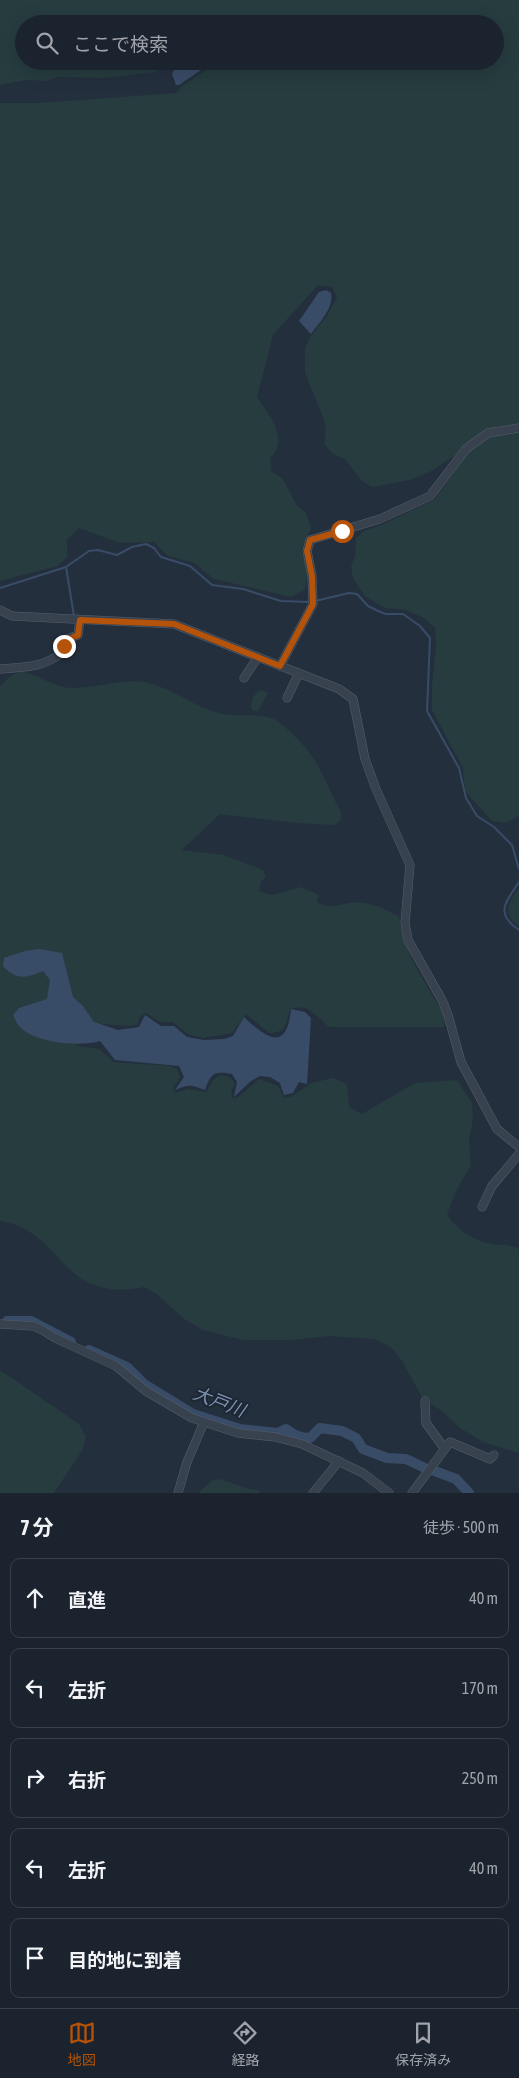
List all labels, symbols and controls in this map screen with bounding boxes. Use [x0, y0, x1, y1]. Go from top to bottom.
search box [15, 15, 504, 70]
icon: search [33, 29, 61, 57]
text: ここで検索 [73, 33, 168, 55]
route start [331, 520, 354, 543]
route end [53, 635, 76, 658]
water label: 大戸川 [190, 1382, 250, 1422]
text: 7 分 [20, 1515, 54, 1539]
text: 徒歩 · 500 m [423, 1518, 499, 1536]
icon: ahead [21, 1584, 49, 1612]
text: 直進 [68, 1589, 106, 1611]
text: 40 m [469, 1589, 498, 1607]
icon: left [21, 1674, 49, 1702]
text: 左折 [68, 1679, 106, 1701]
text: 170 m [462, 1679, 498, 1697]
icon: right [21, 1764, 49, 1792]
text: 右折 [68, 1769, 106, 1791]
text: 250 m [462, 1769, 498, 1787]
icon: left [21, 1854, 49, 1882]
text: 左折 [68, 1859, 106, 1881]
text: 40 m [469, 1859, 498, 1877]
icon: arrive [21, 1944, 49, 1972]
text: 目的地に到着 [68, 1949, 182, 1971]
tab: 地図 [68, 2019, 96, 2069]
tab: 経路 [231, 2019, 259, 2069]
tab: 保存済み [395, 2019, 451, 2069]

